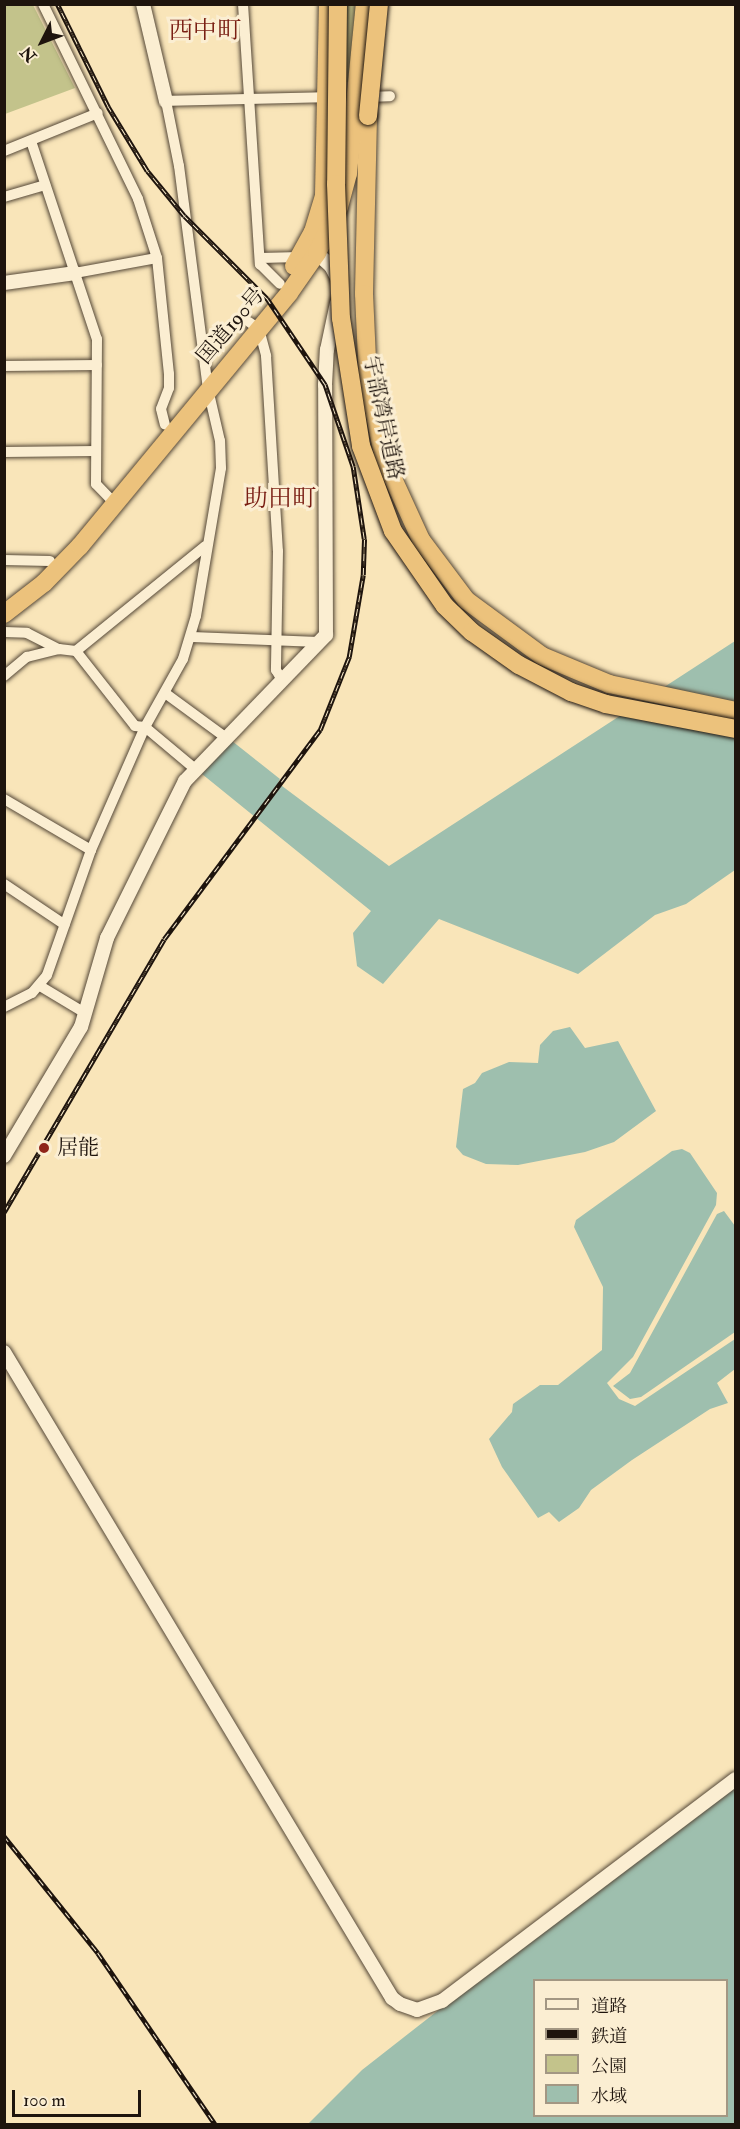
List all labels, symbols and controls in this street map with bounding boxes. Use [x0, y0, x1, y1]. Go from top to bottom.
north arrow [12, 12, 72, 72]
district label: 西中町 [169, 17, 241, 45]
text: N [16, 42, 41, 66]
street label: 国道190号 [192, 283, 270, 369]
street label: 宇部湾岸道路 [358, 354, 408, 482]
district label: 助田町 [244, 485, 316, 513]
place label: 居能 [57, 1135, 99, 1161]
marker: 居能 [35, 1139, 53, 1157]
legend [533, 1979, 728, 2117]
text: 道路 [591, 1995, 627, 2018]
text: 鉄道 [591, 2025, 627, 2048]
text: 公園 [591, 2055, 627, 2078]
scale bar [15, 2078, 144, 2116]
text: 水域 [591, 2085, 627, 2108]
text: 100 m [23, 2089, 66, 2112]

